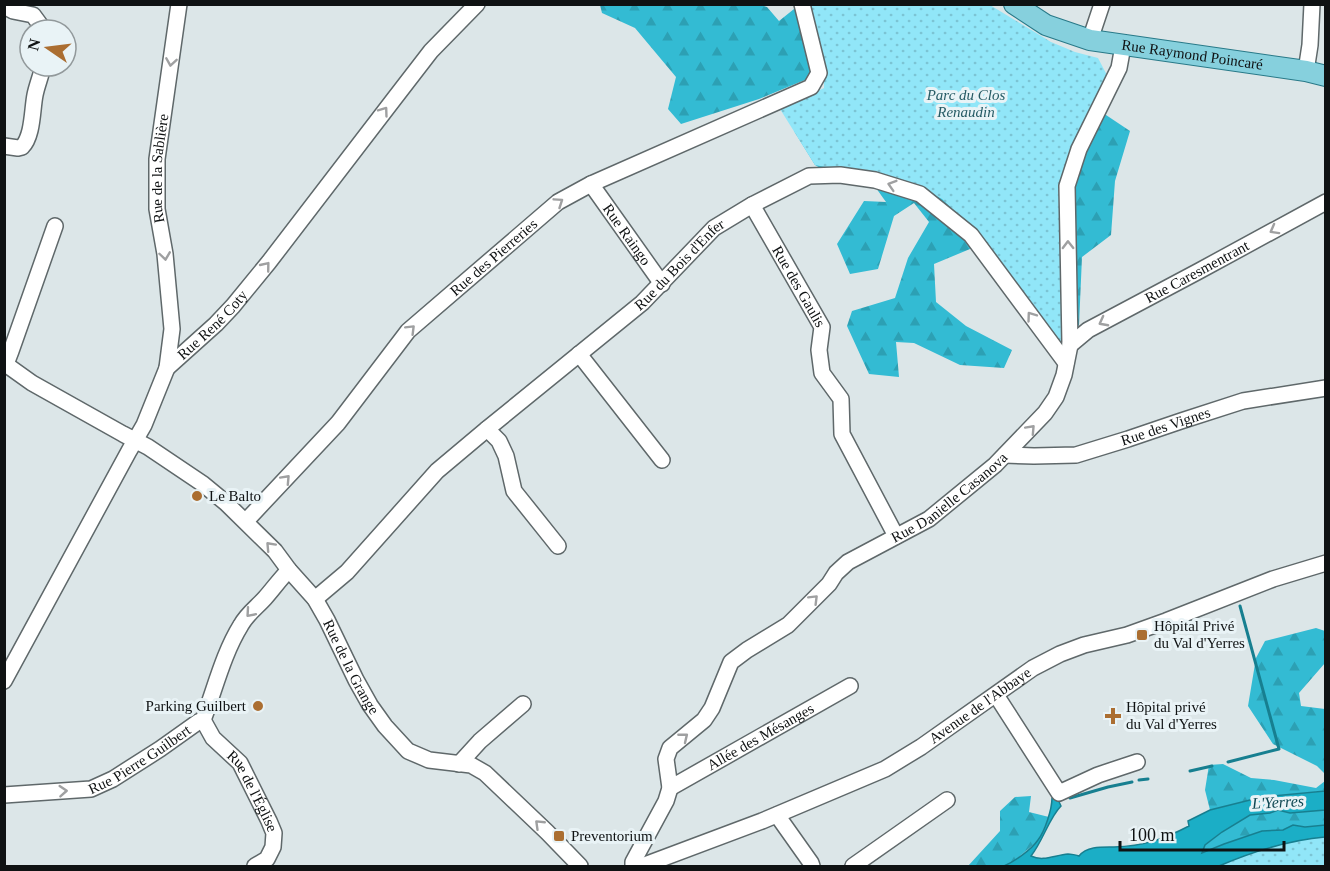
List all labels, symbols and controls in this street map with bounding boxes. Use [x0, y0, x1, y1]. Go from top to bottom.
north arrow [18, 18, 78, 78]
text: N [24, 36, 44, 52]
street label: Rue Raymond Poincaré [1120, 37, 1264, 73]
one-way arrow [165, 57, 178, 67]
park label: Parc du Clos Renaudin [926, 87, 1005, 120]
one-way arrow [377, 107, 388, 118]
street label: Rue de la Sablière [148, 113, 171, 224]
one-way arrow [887, 180, 898, 192]
one-way arrow [553, 198, 563, 210]
street label: Rue Raingo [600, 201, 654, 268]
street label: Rue des Pierreries [447, 216, 540, 299]
street label: Rue du Bois d'Enfer [632, 216, 727, 314]
one-way arrow [1270, 222, 1280, 234]
street label: Rue Caresmentrant [1142, 237, 1252, 306]
one-way arrow [1062, 240, 1074, 249]
street label: Rue des Gaulis [769, 243, 828, 330]
one-way arrow [158, 251, 170, 260]
one-way arrow [258, 262, 269, 273]
street label: Rue René Coty [174, 287, 251, 363]
one-way arrow [1027, 311, 1038, 322]
one-way arrow [1098, 315, 1109, 326]
one-way arrow [404, 326, 415, 337]
street label: Rue des Vignes [1119, 404, 1212, 449]
one-way arrow [1023, 425, 1034, 436]
street label: Rue Danielle Casanova [888, 449, 1011, 546]
one-way arrow [279, 475, 290, 486]
place label: Le Balto [209, 488, 261, 504]
marker: Le Balto [190, 489, 204, 503]
one-way arrow [266, 542, 277, 553]
one-way arrow [806, 596, 817, 607]
one-way arrow [246, 606, 257, 617]
street label: Rue de la Grange [320, 617, 382, 718]
place label: Hôpital Privé du Val d'Yerres [1154, 618, 1245, 651]
marker: Hôpital Privé du Val d'Yerres [1135, 628, 1149, 642]
street label: Avenue de l'Abbaye [926, 664, 1034, 747]
place label: Parking Guilbert [146, 698, 247, 714]
marker: Parking Guilbert [251, 699, 265, 713]
place label: Hôpital privé du Val d'Yerres [1126, 699, 1217, 732]
street label: Allée des Mésanges [704, 700, 817, 773]
marker: Hôpital privé du Val d'Yerres [1104, 707, 1122, 725]
street label: Rue Pierre Guilbert [86, 721, 194, 797]
one-way arrow [677, 733, 688, 744]
street label: Rue de l'Église [224, 747, 281, 834]
one-way arrow [58, 784, 67, 797]
water label: L'Yerres [1251, 792, 1304, 812]
scale bar [1120, 814, 1284, 852]
one-way arrow [536, 821, 547, 832]
text: 100 m [1129, 825, 1175, 845]
place label: Preventorium [571, 828, 653, 844]
marker: Preventorium [552, 829, 566, 843]

